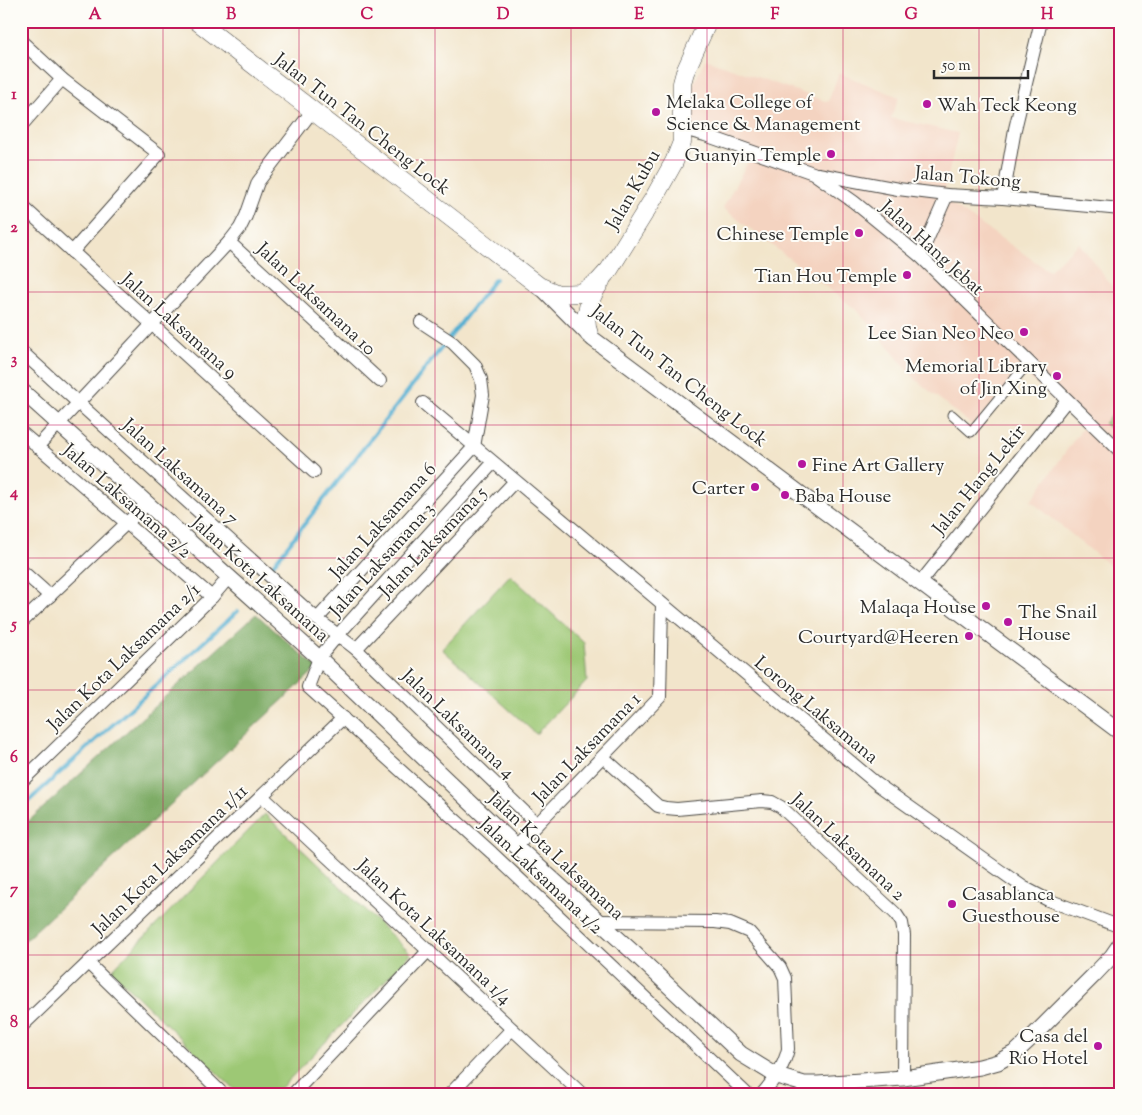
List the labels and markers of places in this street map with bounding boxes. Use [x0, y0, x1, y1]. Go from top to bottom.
place label: Melaka College of Science & Management [666, 90, 861, 139]
place label: Wah Teck Keong [937, 93, 1077, 120]
marker: Wah Teck Keong [921, 98, 933, 110]
marker: Melaka College of Science & Management [650, 106, 662, 118]
place label: Guanyin Temple [684, 143, 821, 170]
marker: Guanyin Temple [825, 148, 837, 160]
place label: Chinese Temple [716, 222, 849, 249]
marker: Chinese Temple [853, 227, 865, 239]
place label: Tian Hou Temple [754, 264, 897, 291]
marker: Tian Hou Temple [901, 269, 913, 281]
place label: Lee Sian Neo Neo [868, 321, 1014, 348]
marker: Lee Sian Neo Neo [1018, 326, 1030, 338]
place label: Memorial Library of Jin Xing [905, 354, 1048, 403]
marker: Memorial Library of Jin Xing [1051, 370, 1063, 382]
place label: Fine Art Gallery [812, 453, 945, 480]
marker: Fine Art Gallery [796, 458, 808, 470]
place label: Carter [692, 476, 745, 503]
marker: Carter [749, 481, 761, 493]
place label: Baba House [795, 484, 892, 511]
marker: Baba House [779, 489, 791, 501]
place label: Malaqa House [860, 595, 976, 622]
marker: Malaqa House [980, 600, 992, 612]
place label: The Snail House [1018, 600, 1097, 649]
marker: The Snail House [1002, 616, 1014, 628]
place label: Courtyard@Heeren [798, 625, 959, 652]
marker: Courtyard@Heeren [963, 630, 975, 642]
place label: Casablanca Guesthouse [962, 882, 1060, 931]
marker: Casablanca Guesthouse [946, 898, 958, 910]
place label: Casa del Rio Hotel [1009, 1024, 1088, 1073]
marker: Casa del Rio Hotel [1092, 1040, 1104, 1052]

